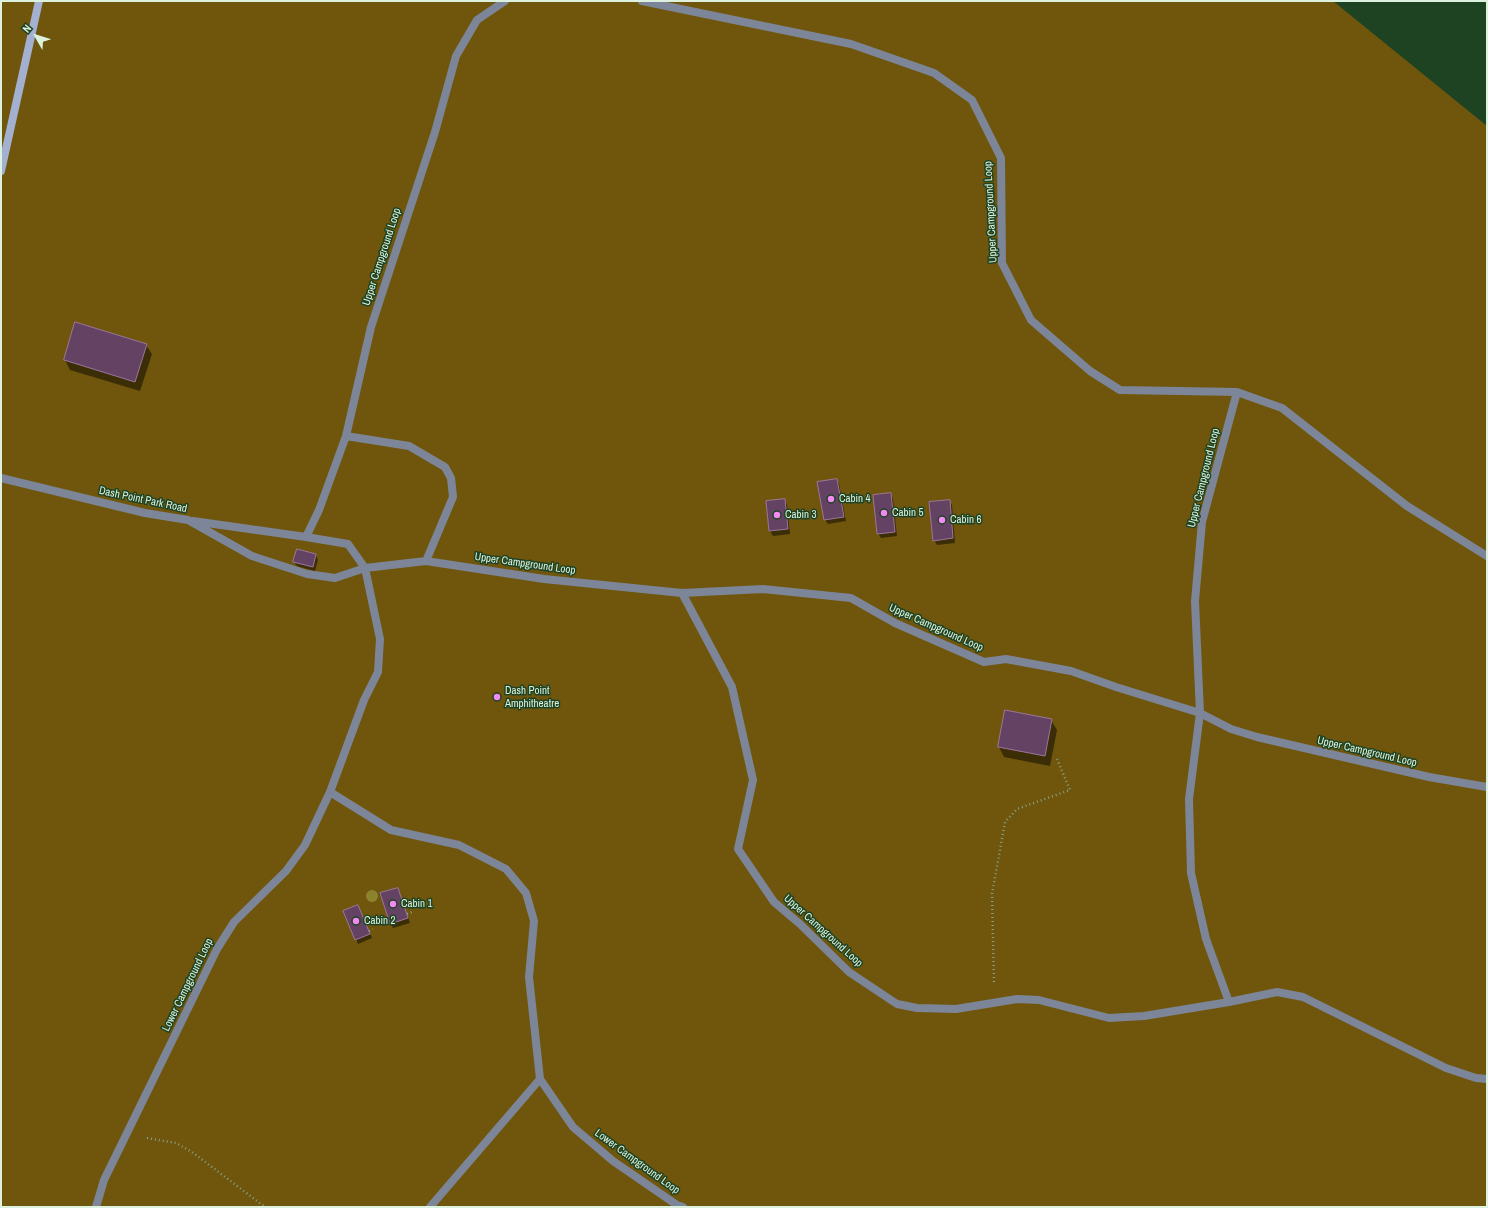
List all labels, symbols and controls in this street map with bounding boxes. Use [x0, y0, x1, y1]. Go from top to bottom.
north arrow [16, 16, 56, 56]
text: N [19, 22, 34, 35]
street label: Upper Campground Loop [982, 161, 1000, 263]
street label: Upper Campground Loop [360, 207, 404, 307]
street label: Upper Campground Loop [1185, 427, 1223, 529]
street label: Dash Point Park Road [98, 484, 188, 516]
place label: Cabin 4 [839, 492, 871, 506]
marker: Cabin 4 [826, 494, 836, 504]
place label: Cabin 5 [892, 506, 924, 520]
place label: Cabin 3 [785, 508, 817, 522]
marker: Cabin 5 [879, 508, 889, 518]
marker: Cabin 3 [772, 510, 782, 520]
place label: Cabin 6 [950, 513, 982, 527]
marker: Cabin 6 [937, 515, 947, 525]
street label: Upper Campground Loop [474, 550, 576, 578]
street label: Upper Campground Loop [887, 601, 985, 655]
place label: Dash Point Amphitheatre [505, 684, 559, 710]
marker: Dash Point Amphitheatre [492, 692, 502, 702]
street label: Upper Campground Loop [1316, 734, 1418, 770]
street label: Upper Campground Loop [781, 892, 865, 970]
place label: Cabin 1 [401, 897, 433, 911]
marker: Cabin 1 [388, 899, 398, 909]
place label: Cabin 2 [364, 914, 396, 928]
marker: Cabin 2 [351, 916, 361, 926]
street label: Lower Campground Loop [160, 936, 216, 1034]
street label: Lower Campground Loop [592, 1127, 682, 1197]

